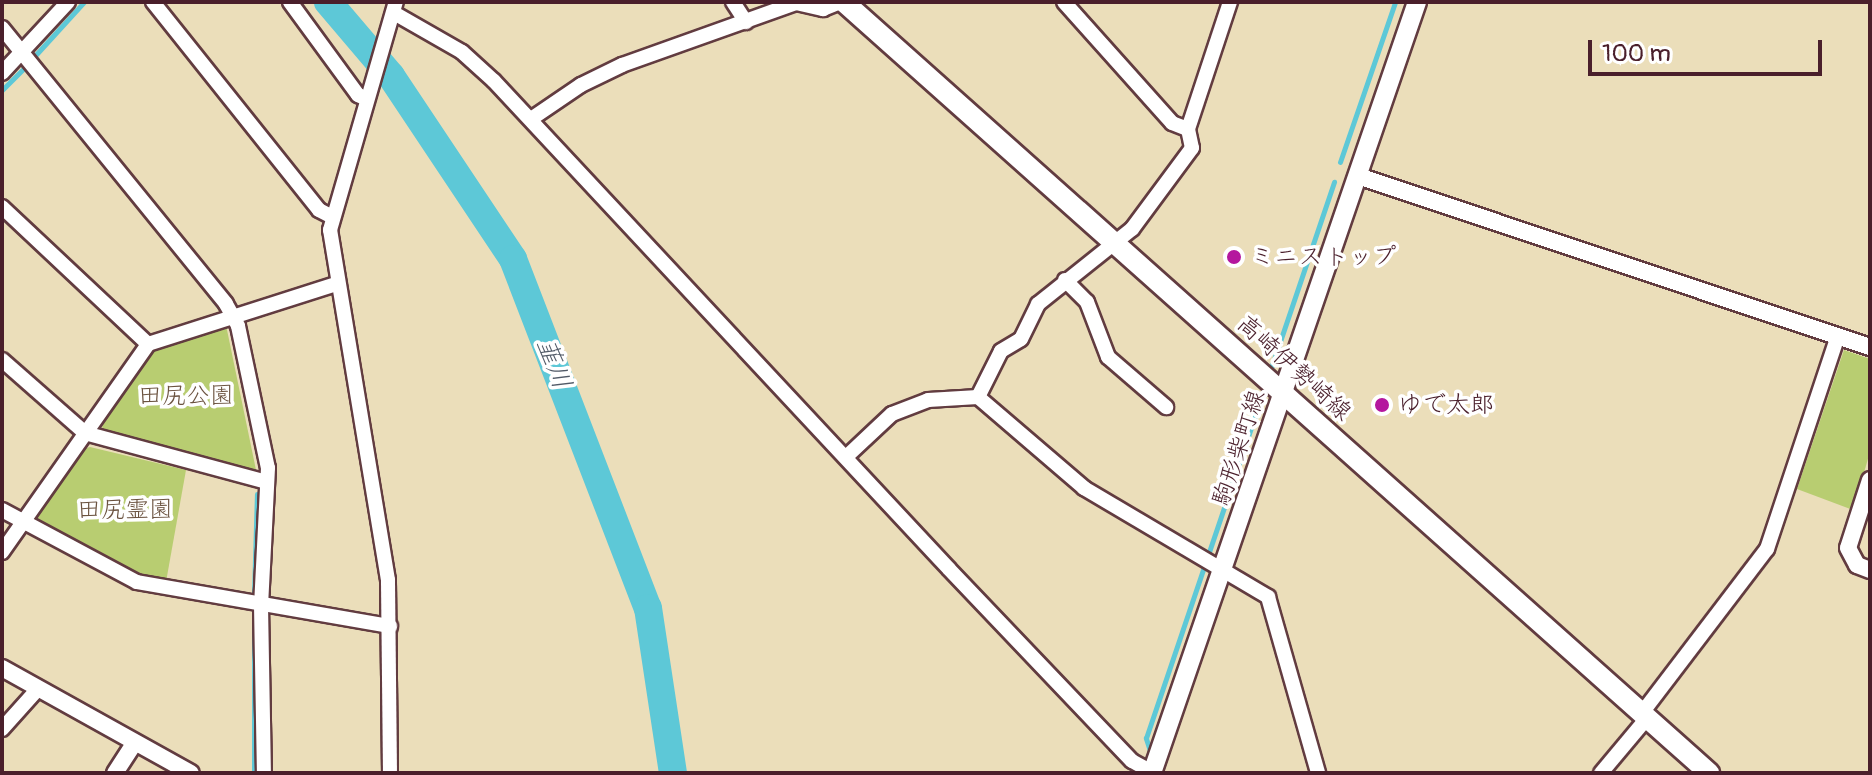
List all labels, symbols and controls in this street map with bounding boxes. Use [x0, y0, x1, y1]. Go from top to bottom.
scale bar [1592, 24, 1826, 74]
text: 100 m [1602, 39, 1671, 68]
place label: ミニストップ [1250, 243, 1394, 271]
marker: ミニストップ [1225, 248, 1243, 266]
street label: 高崎伊勢崎線 [1231, 309, 1357, 427]
water label: 韮川 [529, 334, 577, 394]
park label: 田尻公園 [138, 382, 234, 410]
street label: 駒形柴町線 [1207, 386, 1271, 510]
place label: ゆで太郎 [1398, 391, 1494, 419]
marker: ゆで太郎 [1373, 396, 1391, 414]
park label: 田尻霊園 [77, 496, 173, 524]

